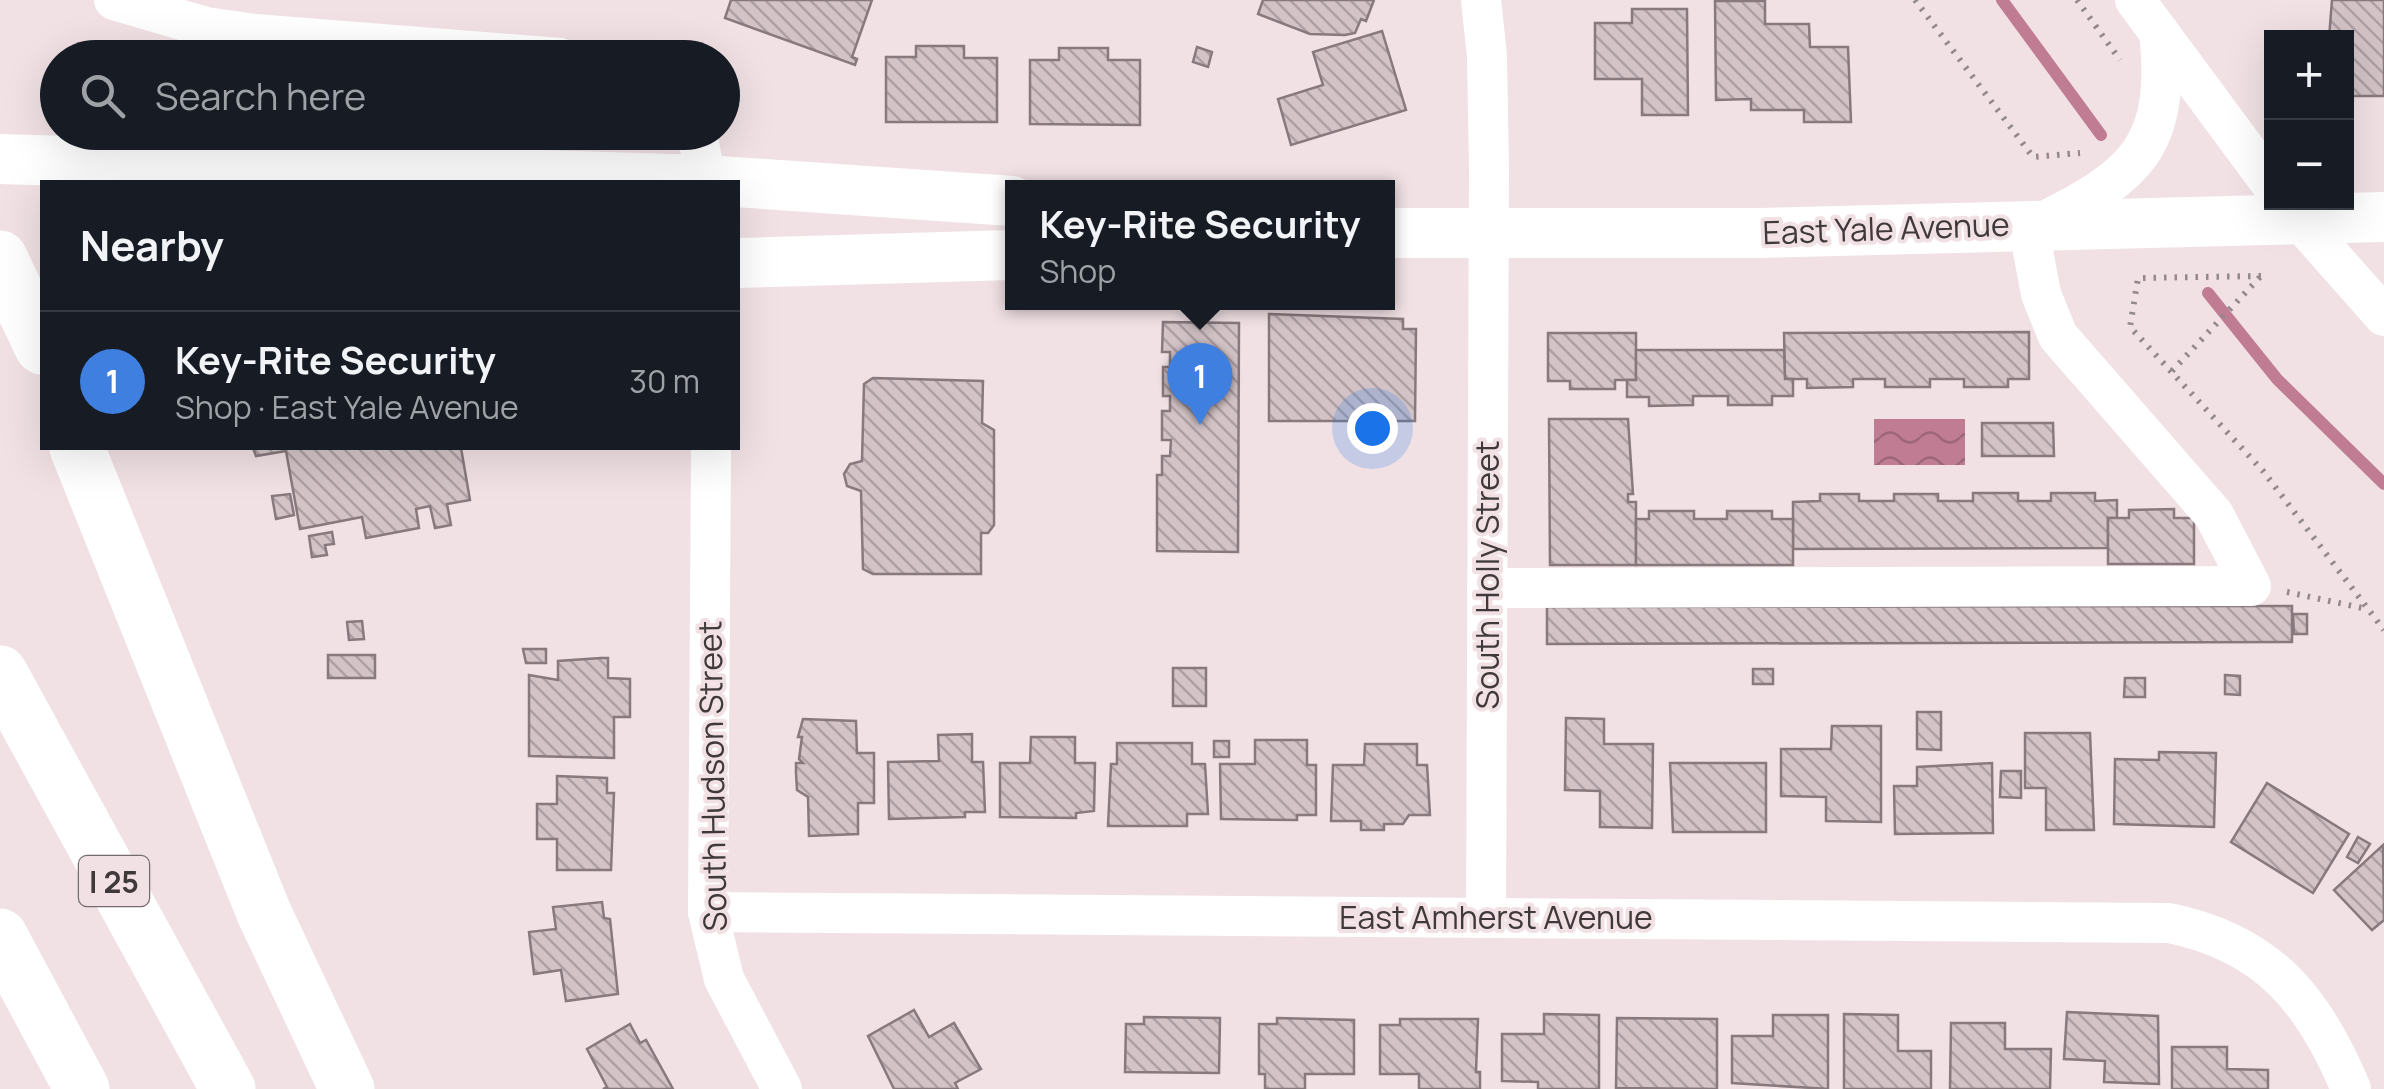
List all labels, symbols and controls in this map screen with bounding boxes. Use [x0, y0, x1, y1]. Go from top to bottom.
map controls [2264, 30, 2354, 210]
button: + [2264, 30, 2354, 120]
search box [40, 40, 740, 150]
icon: search [75, 68, 130, 123]
text: Search here [155, 69, 366, 121]
button: − [2264, 120, 2354, 210]
popup [1005, 180, 1395, 310]
text: Key-Rite Security [1040, 197, 1360, 249]
street label: East Yale Avenue [1762, 202, 2010, 254]
text: Nearby [80, 216, 224, 274]
text: Shop [1040, 249, 1116, 293]
text: Key-Rite Security [175, 333, 496, 385]
pin: 1 [1168, 342, 1232, 425]
text: 1 [105, 359, 120, 403]
text: 30 m [629, 359, 700, 403]
text: Shop · East Yale Avenue [175, 385, 519, 429]
your location [1347, 403, 1398, 454]
street label: South Holly Street [1465, 441, 1509, 709]
street label: South Hudson Street [687, 620, 737, 932]
road number: I 25 [79, 856, 149, 906]
street label: East Amherst Avenue [1339, 895, 1653, 939]

